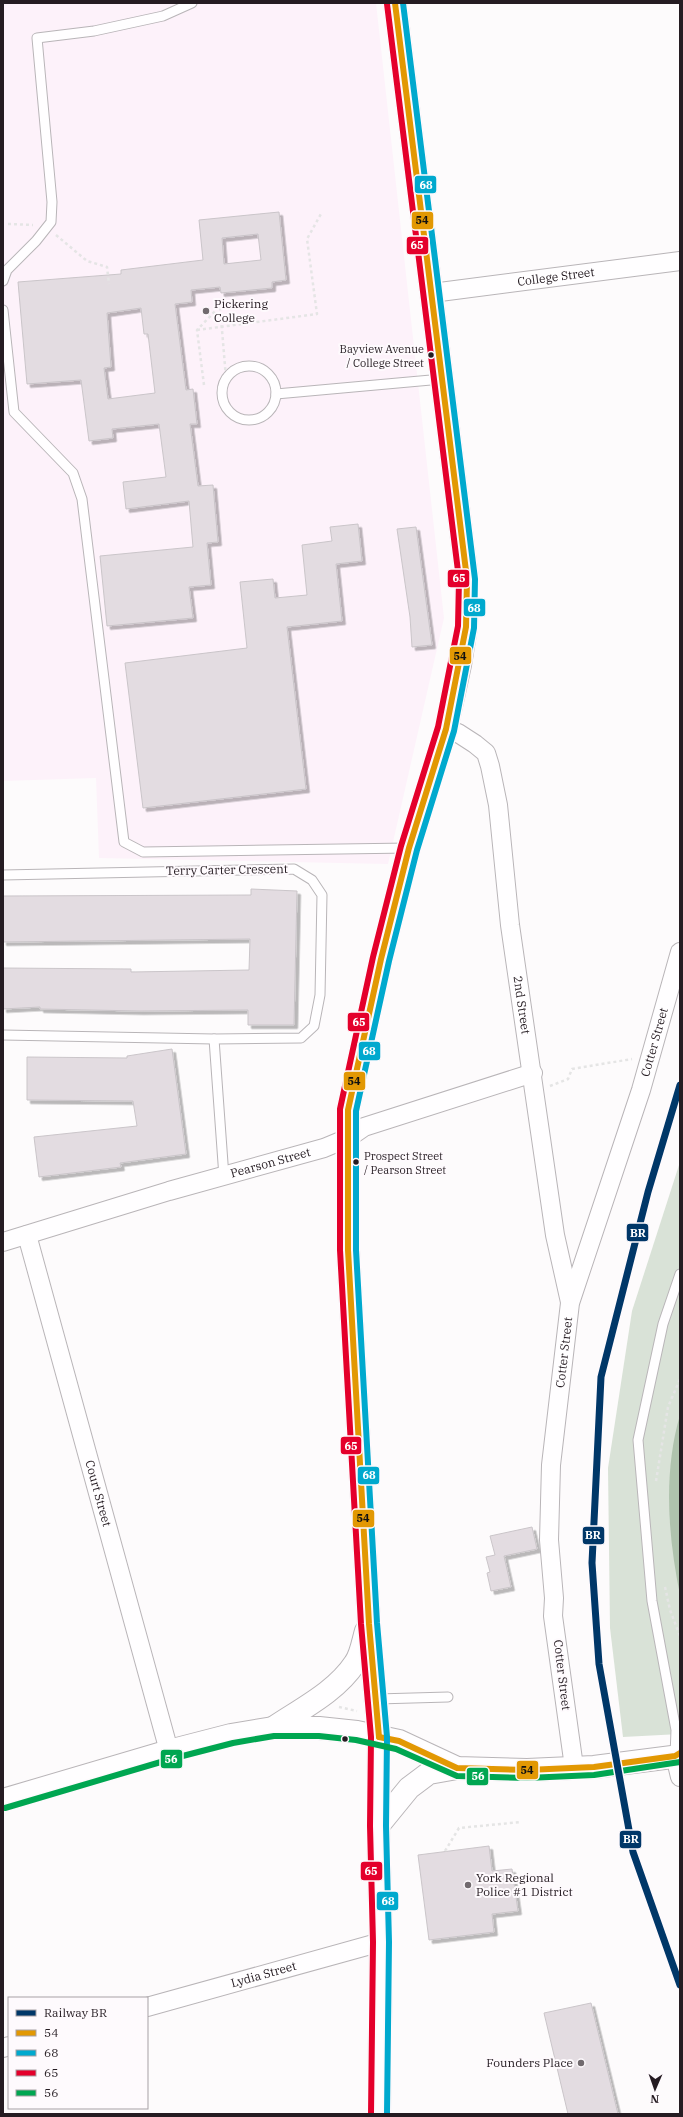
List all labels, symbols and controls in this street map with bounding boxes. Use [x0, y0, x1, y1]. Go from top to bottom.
line badge: 68 [414, 175, 437, 194]
text: 68 [419, 178, 433, 192]
line badge: 54 [411, 211, 434, 230]
text: 54 [415, 213, 429, 227]
line badge: 65 [406, 236, 429, 255]
text: 65 [410, 238, 424, 252]
street label: College Street [516, 264, 595, 289]
place label: Pickering College [214, 296, 268, 325]
marker: Pickering College [201, 306, 211, 316]
place label: Bayview Avenue / College Street [340, 342, 424, 370]
marker: Bayview Avenue / College Street [426, 350, 436, 360]
line badge: 65 [447, 569, 470, 588]
text: 65 [452, 571, 466, 585]
line badge: 68 [463, 598, 486, 617]
text: 68 [467, 601, 481, 615]
line badge: 54 [449, 646, 472, 665]
text: 54 [453, 649, 467, 663]
street label: Terry Carter Crescent [166, 861, 288, 878]
street label: 2nd Street [510, 975, 534, 1035]
street label: Cotter Street [637, 1006, 671, 1078]
line badge: 65 [347, 1012, 370, 1032]
text: 65 [352, 1015, 366, 1029]
line badge: 68 [358, 1041, 381, 1061]
text: 68 [362, 1044, 376, 1058]
line badge: 54 [343, 1071, 366, 1091]
text: 54 [347, 1074, 361, 1088]
street label: Pearson Street [229, 1144, 312, 1181]
place label: Prospect Street / Pearson Street [364, 1149, 446, 1177]
marker: Prospect Street / Pearson Street [351, 1157, 361, 1167]
line badge: BR [626, 1223, 649, 1242]
text: BR [630, 1226, 646, 1240]
street label: Cotter Street [552, 1316, 575, 1389]
line badge: 65 [340, 1436, 362, 1455]
text: 65 [344, 1439, 358, 1453]
street label: Court Street [82, 1458, 115, 1528]
line badge: 68 [357, 1466, 380, 1485]
text: 68 [362, 1468, 376, 1482]
line badge: 54 [352, 1509, 375, 1528]
text: 54 [356, 1511, 370, 1525]
line badge: BR [582, 1526, 605, 1545]
text: BR [585, 1528, 601, 1542]
street label: Cotter Street [551, 1639, 574, 1711]
unlabelled marker [340, 1734, 350, 1744]
line badge: 56 [160, 1749, 183, 1769]
text: 56 [164, 1752, 178, 1766]
line badge: 54 [516, 1760, 539, 1780]
text: 54 [520, 1763, 534, 1777]
line badge: 56 [466, 1767, 489, 1786]
text: 56 [471, 1769, 485, 1783]
line badge: BR [619, 1830, 642, 1849]
text: BR [623, 1832, 639, 1846]
line badge: 65 [360, 1861, 383, 1881]
text: 65 [364, 1864, 378, 1878]
place label: York Regional Police #1 District [476, 1870, 573, 1899]
marker: York Regional Police #1 District [463, 1880, 473, 1890]
line badge: 68 [376, 1891, 399, 1911]
text: 68 [381, 1894, 395, 1908]
street label: Lydia Street [229, 1958, 298, 1990]
legend [8, 1997, 148, 2109]
text: Railway BR [44, 2005, 107, 2020]
text: 54 [44, 2025, 58, 2040]
text: 68 [44, 2045, 58, 2060]
place label: Founders Place [486, 2055, 573, 2070]
marker: Founders Place [576, 2058, 586, 2068]
text: 65 [44, 2065, 58, 2080]
north arrow [635, 2069, 675, 2109]
text: 56 [44, 2085, 58, 2100]
text: N [650, 2092, 659, 2106]

